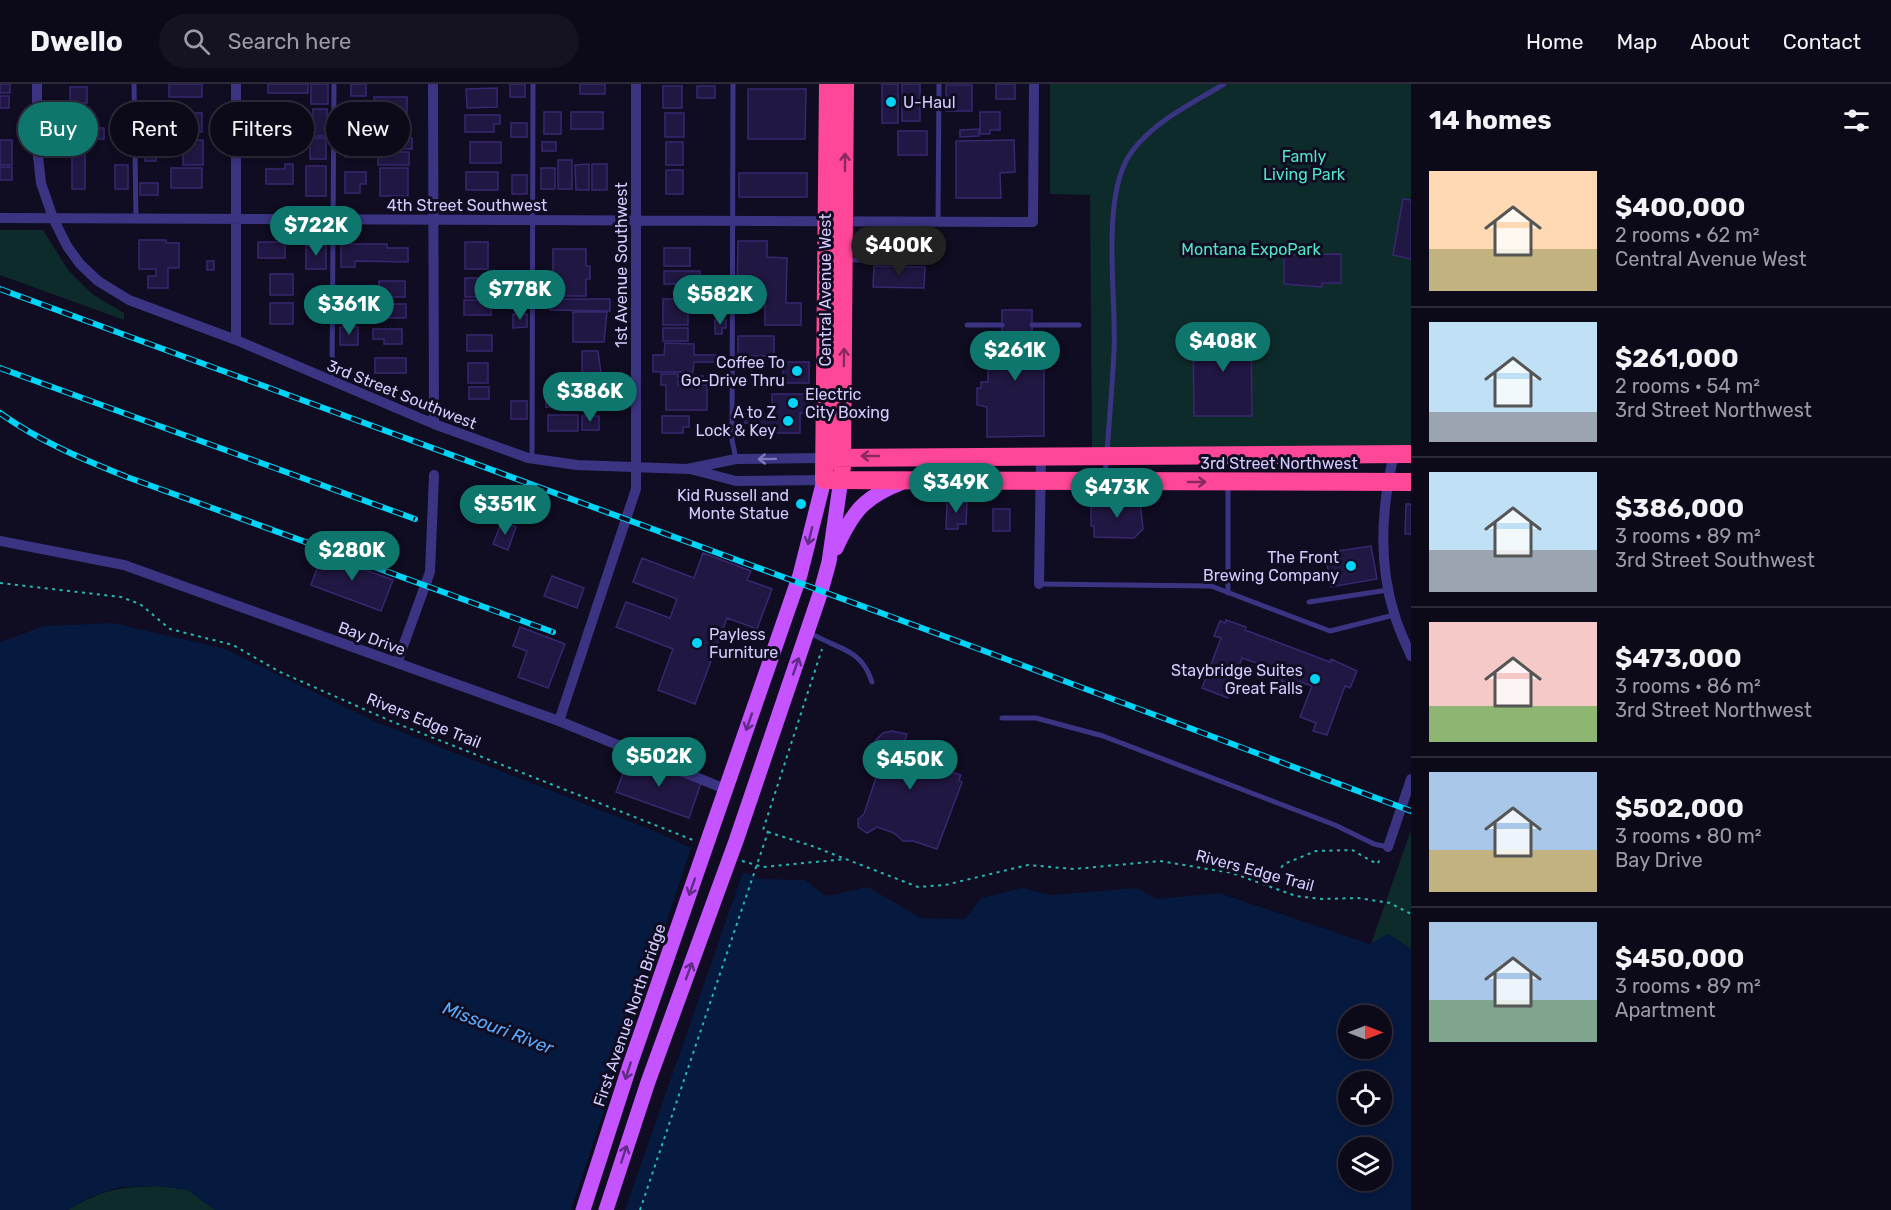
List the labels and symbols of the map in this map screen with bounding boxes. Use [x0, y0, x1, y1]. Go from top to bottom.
place label: U-Haul [903, 93, 956, 112]
marker: U-Haul [884, 95, 898, 109]
park label: Famly Living Park [1263, 147, 1346, 184]
one-way arrow [839, 153, 851, 173]
street label: 1st Avenue Southwest [612, 182, 631, 348]
street label: 4th Street Southwest [387, 196, 547, 215]
pin: $722K [274, 206, 358, 257]
street label: Central Avenue West [816, 213, 835, 367]
pin: $400K [857, 226, 941, 277]
park label: Montana ExpoPark [1181, 240, 1321, 259]
pin: $778K [478, 270, 562, 321]
pin: $582K [678, 275, 762, 326]
pin: $361K [307, 285, 391, 336]
pin: $408K [1181, 322, 1265, 373]
pin: $261K [973, 331, 1057, 382]
one-way arrow [838, 348, 850, 368]
place label: Coffee To Go-Drive Thru [681, 353, 785, 390]
street label: 3rd Street Southwest [324, 356, 479, 433]
marker: Coffee To Go-Drive Thru [790, 364, 804, 378]
pin: $386K [548, 372, 632, 423]
place label: Electric City Boxing [805, 385, 890, 422]
marker: Electric City Boxing [786, 396, 800, 410]
place label: A to Z Lock & Key [695, 403, 776, 440]
marker: A to Z Lock & Key [781, 414, 795, 428]
one-way arrow [860, 450, 880, 462]
one-way arrow [757, 453, 777, 464]
street label: 3rd Street Northwest [1200, 454, 1358, 473]
pin: $349K [914, 463, 998, 514]
pin: $473K [1075, 468, 1159, 519]
one-way arrow [1187, 476, 1207, 488]
pin: $351K [463, 485, 547, 536]
place label: Kid Russell and Monte Statue [677, 486, 789, 523]
marker: Kid Russell and Monte Statue [794, 497, 808, 511]
one-way arrow [803, 527, 815, 546]
pin: $280K [310, 531, 394, 582]
place label: The Front Brewing Company [1203, 548, 1339, 585]
marker: The Front Brewing Company [1344, 559, 1358, 573]
street label: Bay Drive [336, 618, 408, 659]
place label: Payless Furniture [709, 625, 778, 662]
marker: Payless Furniture [690, 636, 704, 650]
one-way arrow [791, 657, 802, 676]
place label: Staybridge Suites Great Falls [1171, 661, 1303, 698]
marker: Staybridge Suites Great Falls [1308, 672, 1322, 686]
street label: Rivers Edge Trail [364, 689, 484, 752]
one-way arrow [742, 712, 753, 730]
pin: $502K [617, 737, 701, 788]
pin: $450K [868, 740, 952, 791]
street label: Rivers Edge Trail [1194, 846, 1316, 895]
one-way arrow [685, 877, 696, 896]
street label: First Avenue North Bridge [589, 921, 670, 1109]
one-way arrow [684, 962, 695, 980]
water label: Missouri River [440, 997, 557, 1060]
north arrow [1338, 1005, 1392, 1059]
one-way arrow [621, 1062, 632, 1080]
one-way arrow [619, 1145, 630, 1164]

